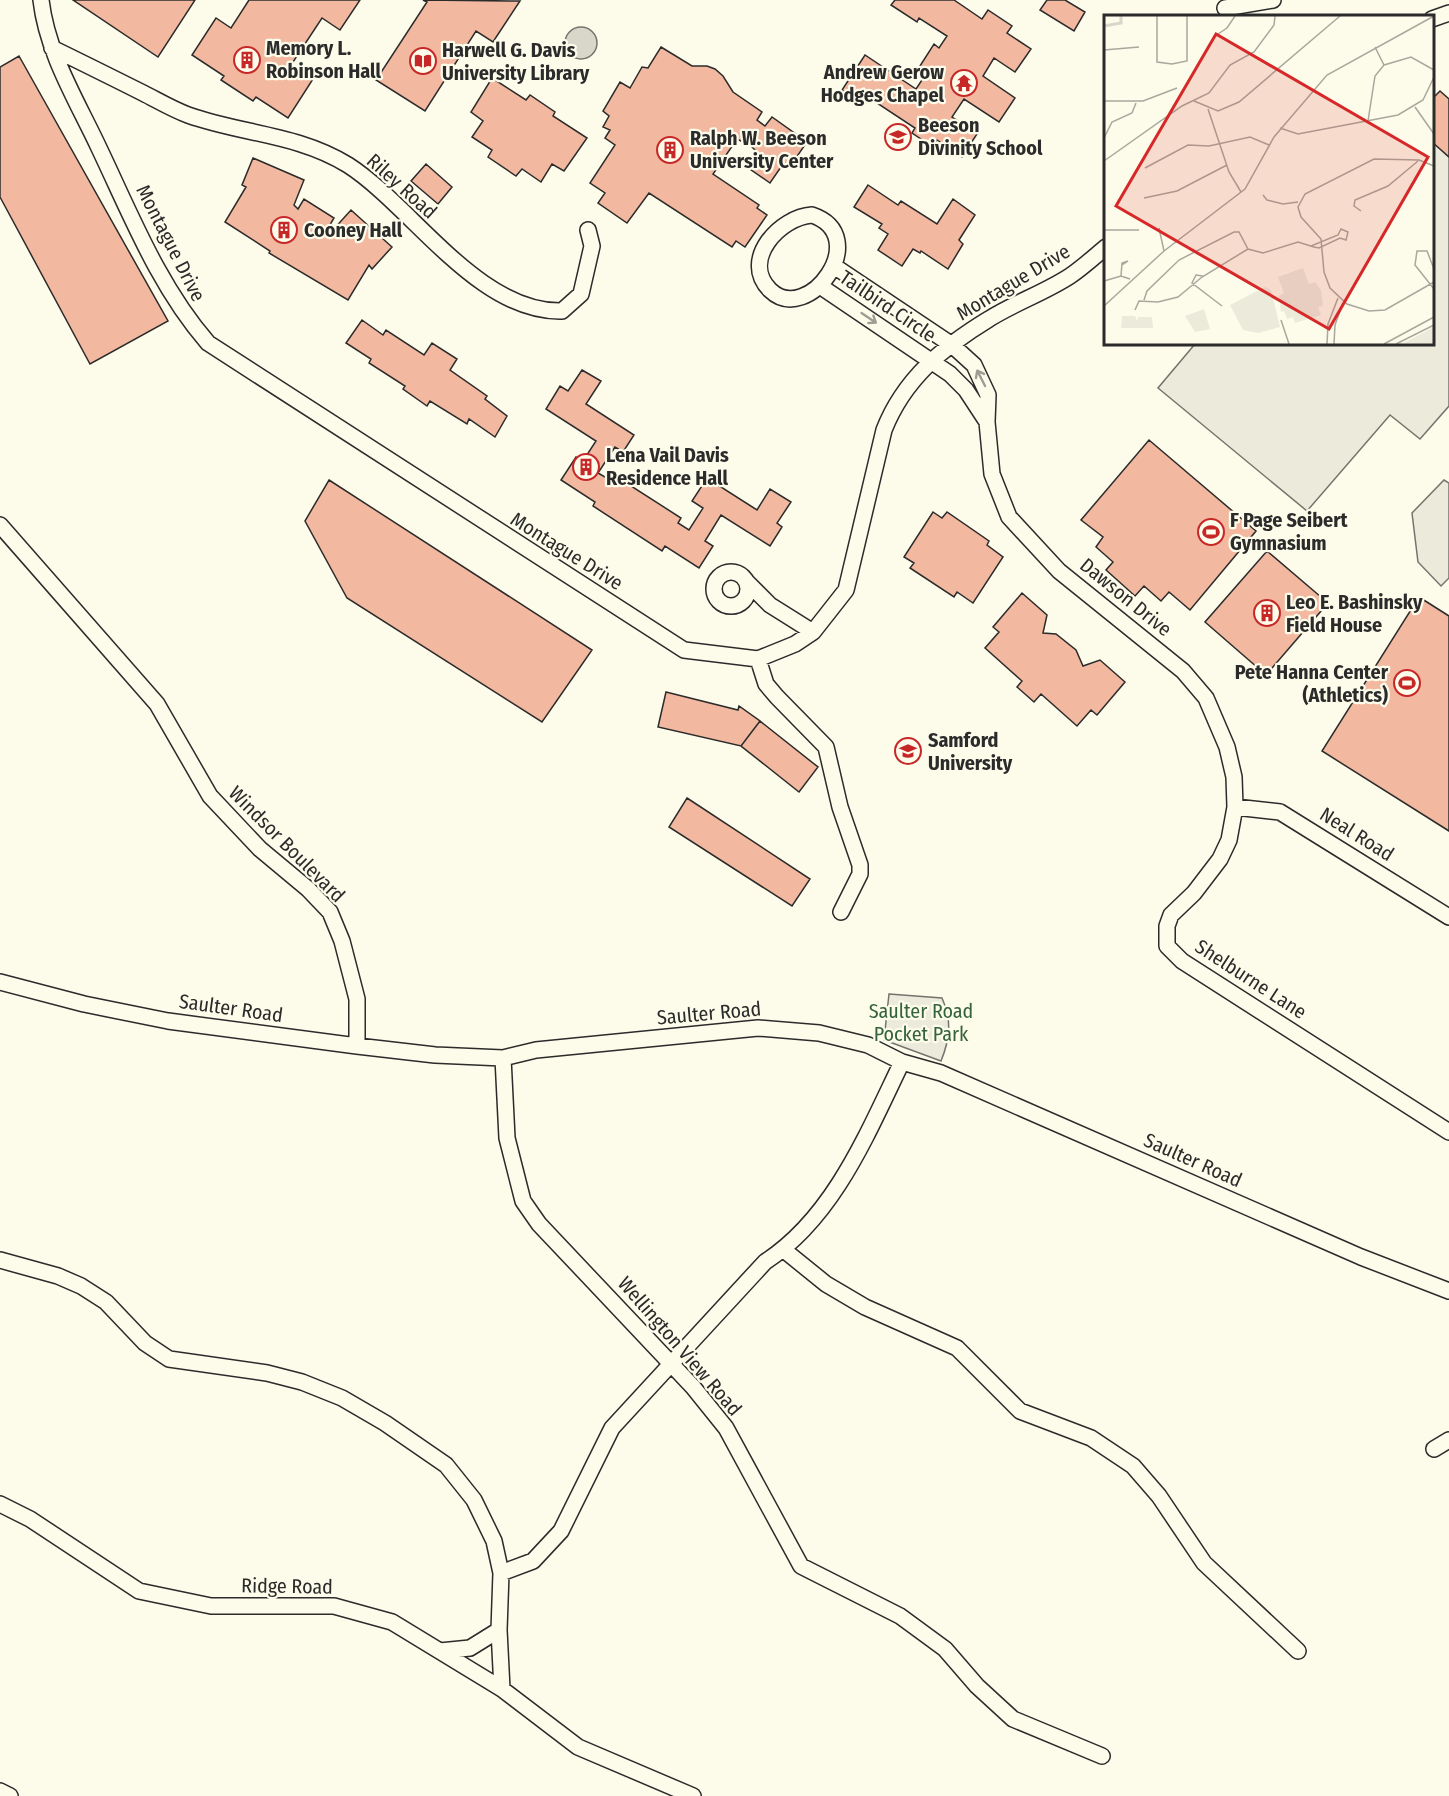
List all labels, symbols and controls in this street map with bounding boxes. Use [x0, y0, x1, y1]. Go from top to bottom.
inset map [1104, 15, 1434, 345]
place label: Memory L. Robinson Hall [266, 36, 381, 83]
place label: Harwell G. Davis University Library [442, 38, 590, 85]
building icon: Memory L. Robinson Hall [232, 45, 262, 75]
library icon: Harwell G. Davis University Library [408, 46, 438, 76]
place label: Andrew Gerow Hodges Chapel [821, 60, 945, 107]
temple icon: Andrew Gerow Hodges Chapel [949, 68, 979, 98]
place label: Beeson Divinity School [918, 113, 1043, 160]
school or university icon: Beeson Divinity School [883, 122, 913, 152]
place label: Ralph W. Beeson University Center [690, 126, 834, 173]
building icon: Ralph W. Beeson University Center [655, 135, 685, 165]
street label: Riley Road [362, 148, 442, 224]
street label: Montague Drive [131, 181, 211, 305]
building icon: Cooney Hall [269, 215, 299, 245]
place label: Cooney Hall [304, 218, 403, 242]
street label: Montague Drive [952, 239, 1074, 325]
street label: Tailbird Circle [835, 265, 941, 347]
one-way arrow [860, 312, 876, 324]
one-way arrow [974, 370, 986, 388]
place label: Lena Vail Davis Residence Hall [606, 443, 729, 490]
building icon: Lena Vail Davis Residence Hall [571, 452, 601, 482]
street label: Montague Drive [506, 507, 628, 595]
place label: F Page Seibert Gymnasium [1230, 508, 1348, 555]
sports icon: F Page Seibert Gymnasium [1196, 517, 1226, 547]
street label: Dawson Drive [1075, 553, 1177, 641]
place label: Leo E. Bashinsky Field House [1286, 590, 1423, 637]
building icon: Leo E. Bashinsky Field House [1252, 598, 1282, 628]
place label: Pete Hanna Center (Athletics) [1235, 660, 1389, 707]
sports icon: Pete Hanna Center (Athletics) [1392, 668, 1422, 698]
place label: Samford University [928, 728, 1013, 775]
school or university icon: Samford University [893, 736, 923, 766]
street label: Windsor Boulevard [224, 781, 350, 907]
street label: Neal Road [1315, 802, 1399, 866]
street label: Shelburne Lane [1191, 934, 1311, 1024]
street label: Saulter Road [177, 989, 285, 1027]
street label: Saulter Road [656, 996, 762, 1030]
park label: Saulter Road Pocket Park [869, 999, 973, 1046]
street label: Saulter Road [1140, 1128, 1246, 1192]
street label: Wellington View Road [613, 1272, 747, 1420]
street label: Ridge Road [241, 1573, 333, 1599]

